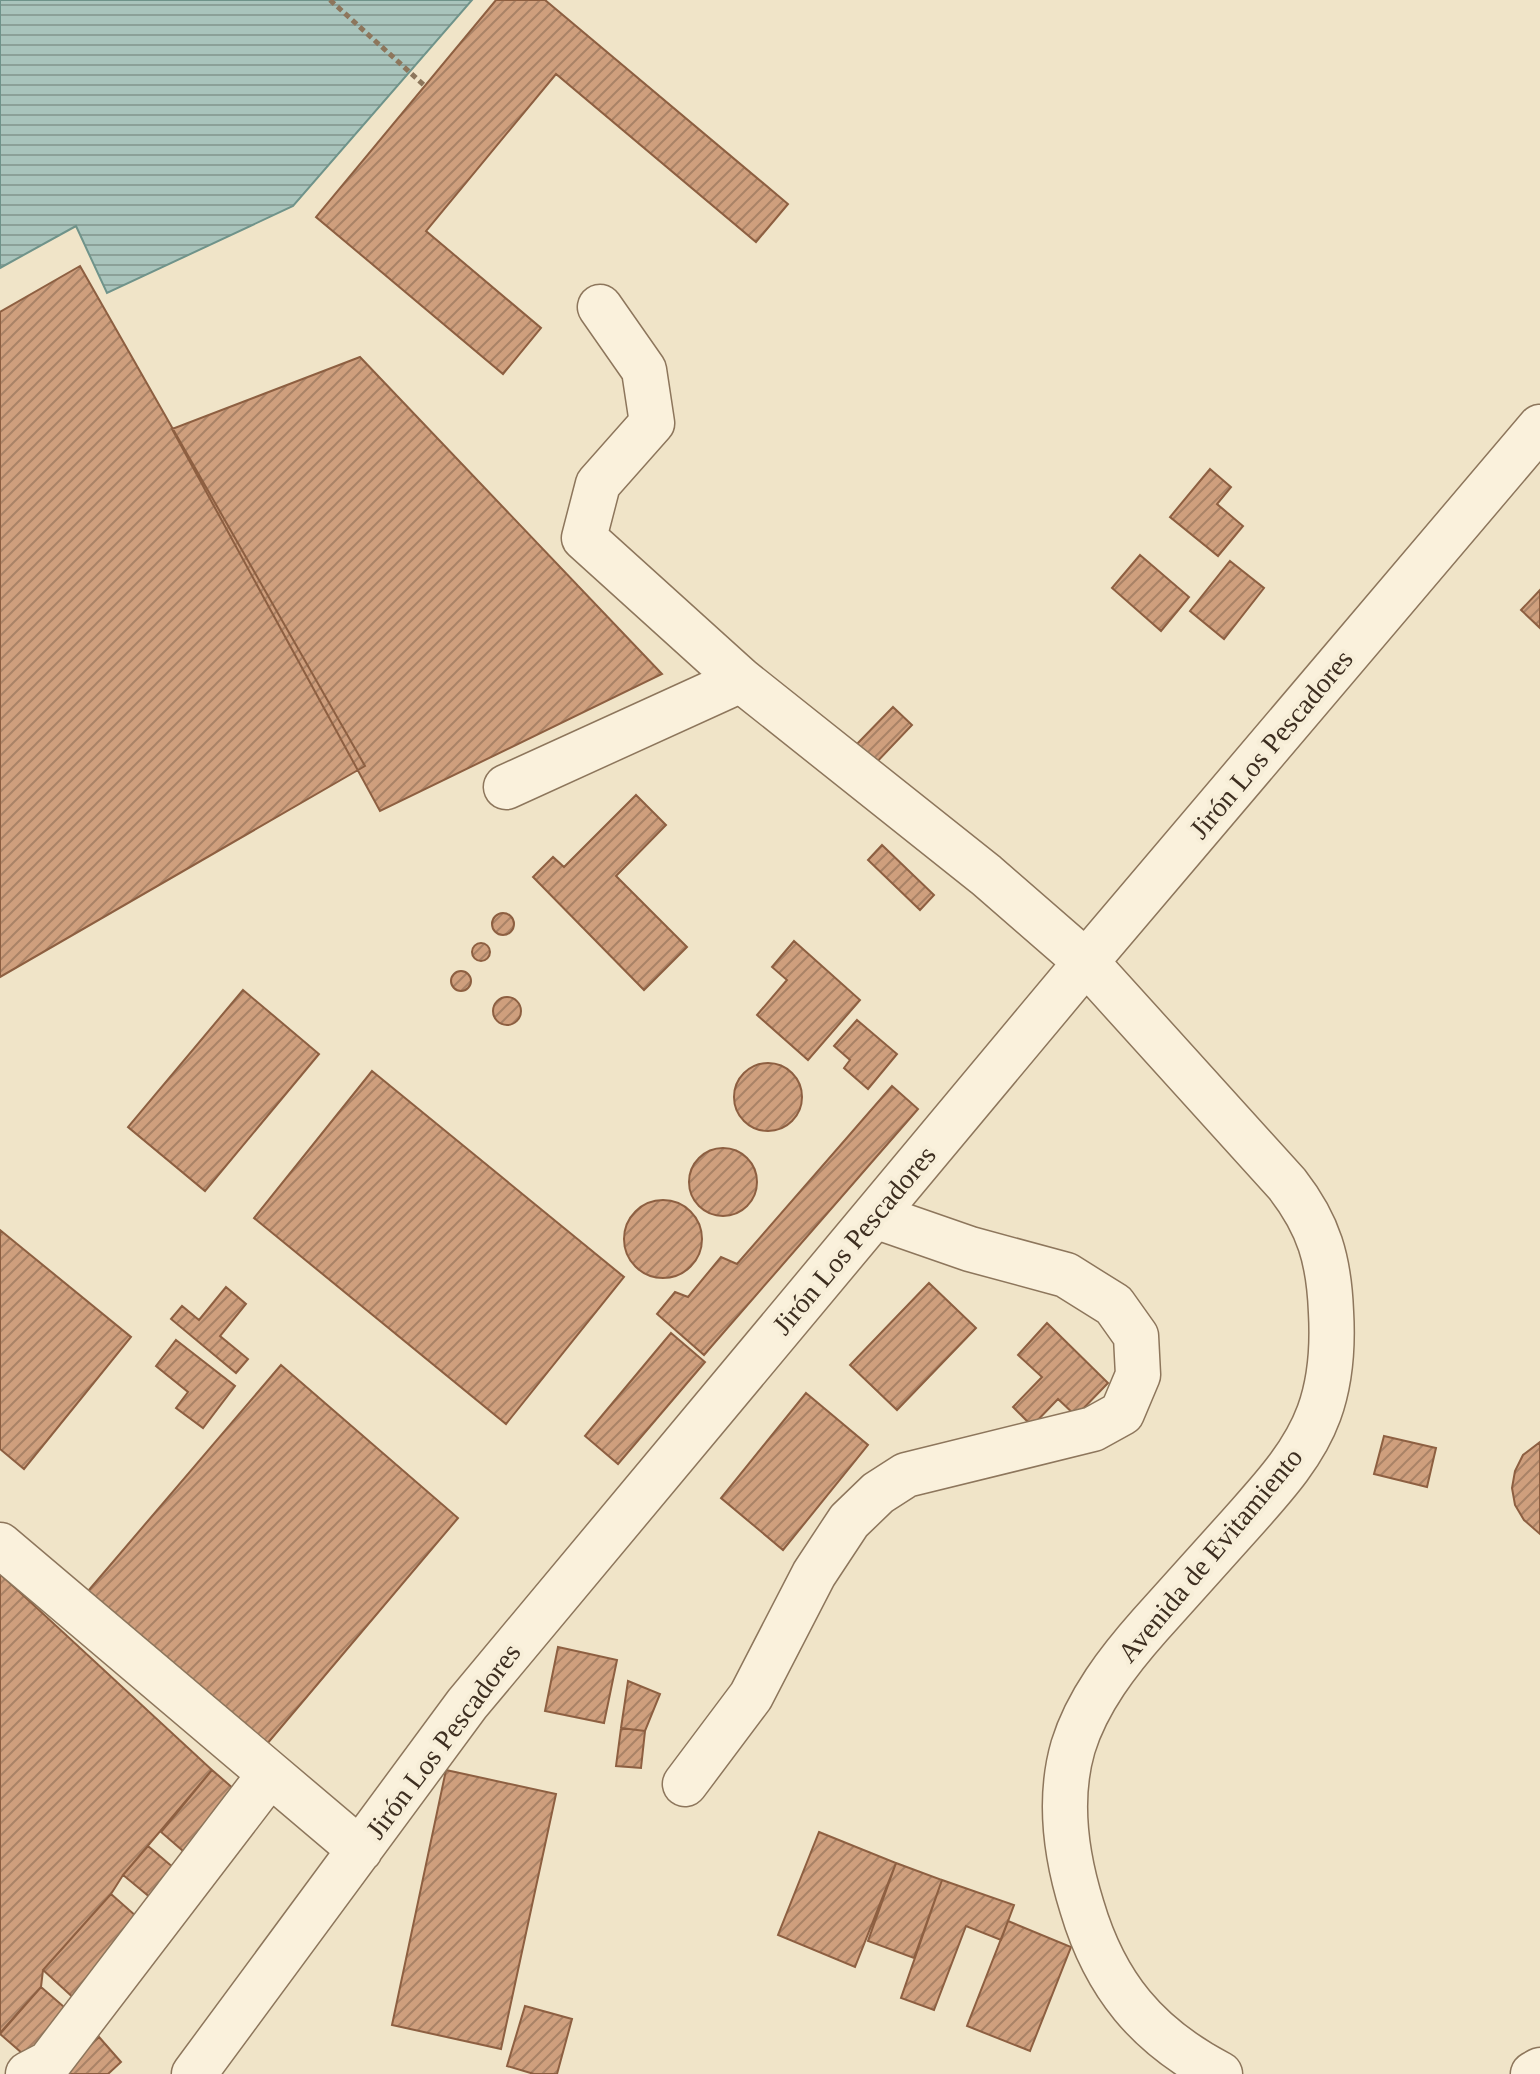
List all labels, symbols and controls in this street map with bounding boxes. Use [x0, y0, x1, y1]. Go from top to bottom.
street label: Jirón Los Pescadores [1183, 643, 1359, 845]
street label: Jirón Los Pescadores [766, 1139, 942, 1341]
street label: Avenida de Evitamiento [1111, 1442, 1309, 1668]
street label: Jirón Los Pescadores [359, 1637, 527, 1845]

